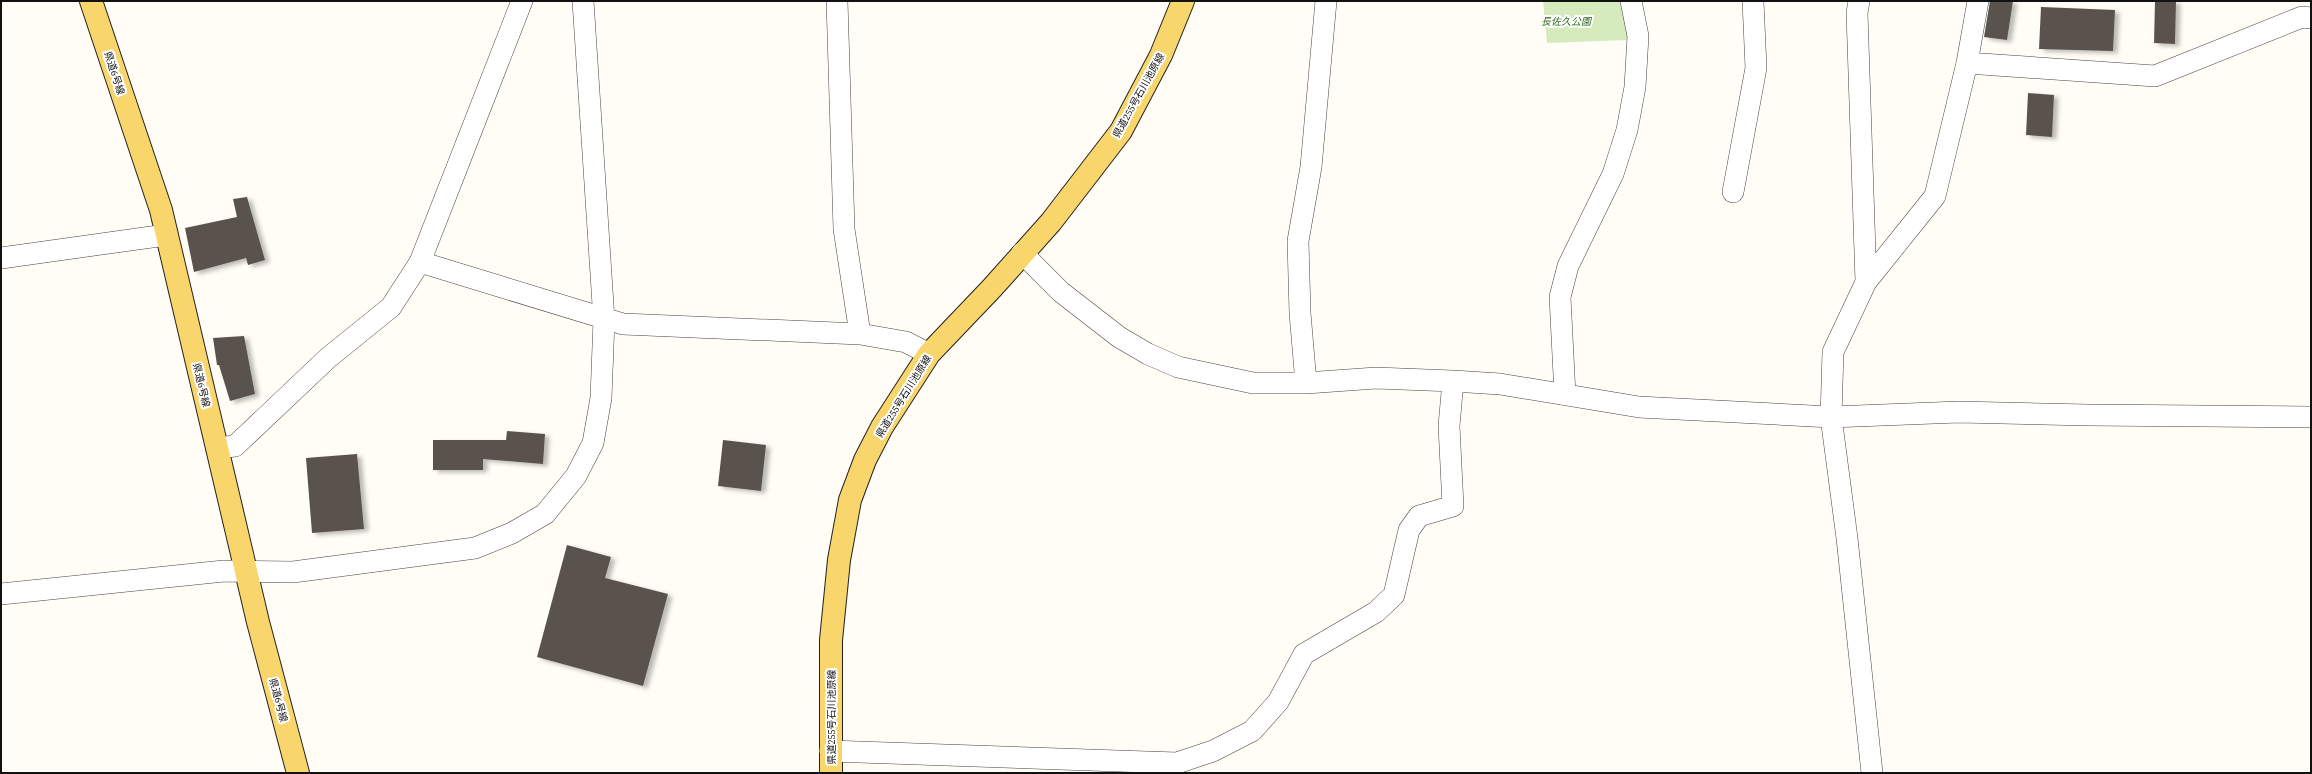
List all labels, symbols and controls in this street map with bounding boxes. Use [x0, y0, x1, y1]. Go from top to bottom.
park label: 長佐久公園 [1541, 15, 1593, 28]
street label: 県道6号線 [101, 50, 128, 97]
street label: 県道255号石川池原線 [1110, 51, 1167, 140]
street label: 県道255号石川池原線 [873, 353, 934, 440]
street label: 県道6号線 [190, 362, 213, 408]
street label: 県道255号石川池原線 [825, 670, 838, 765]
street label: 県道6号線 [266, 677, 291, 724]

